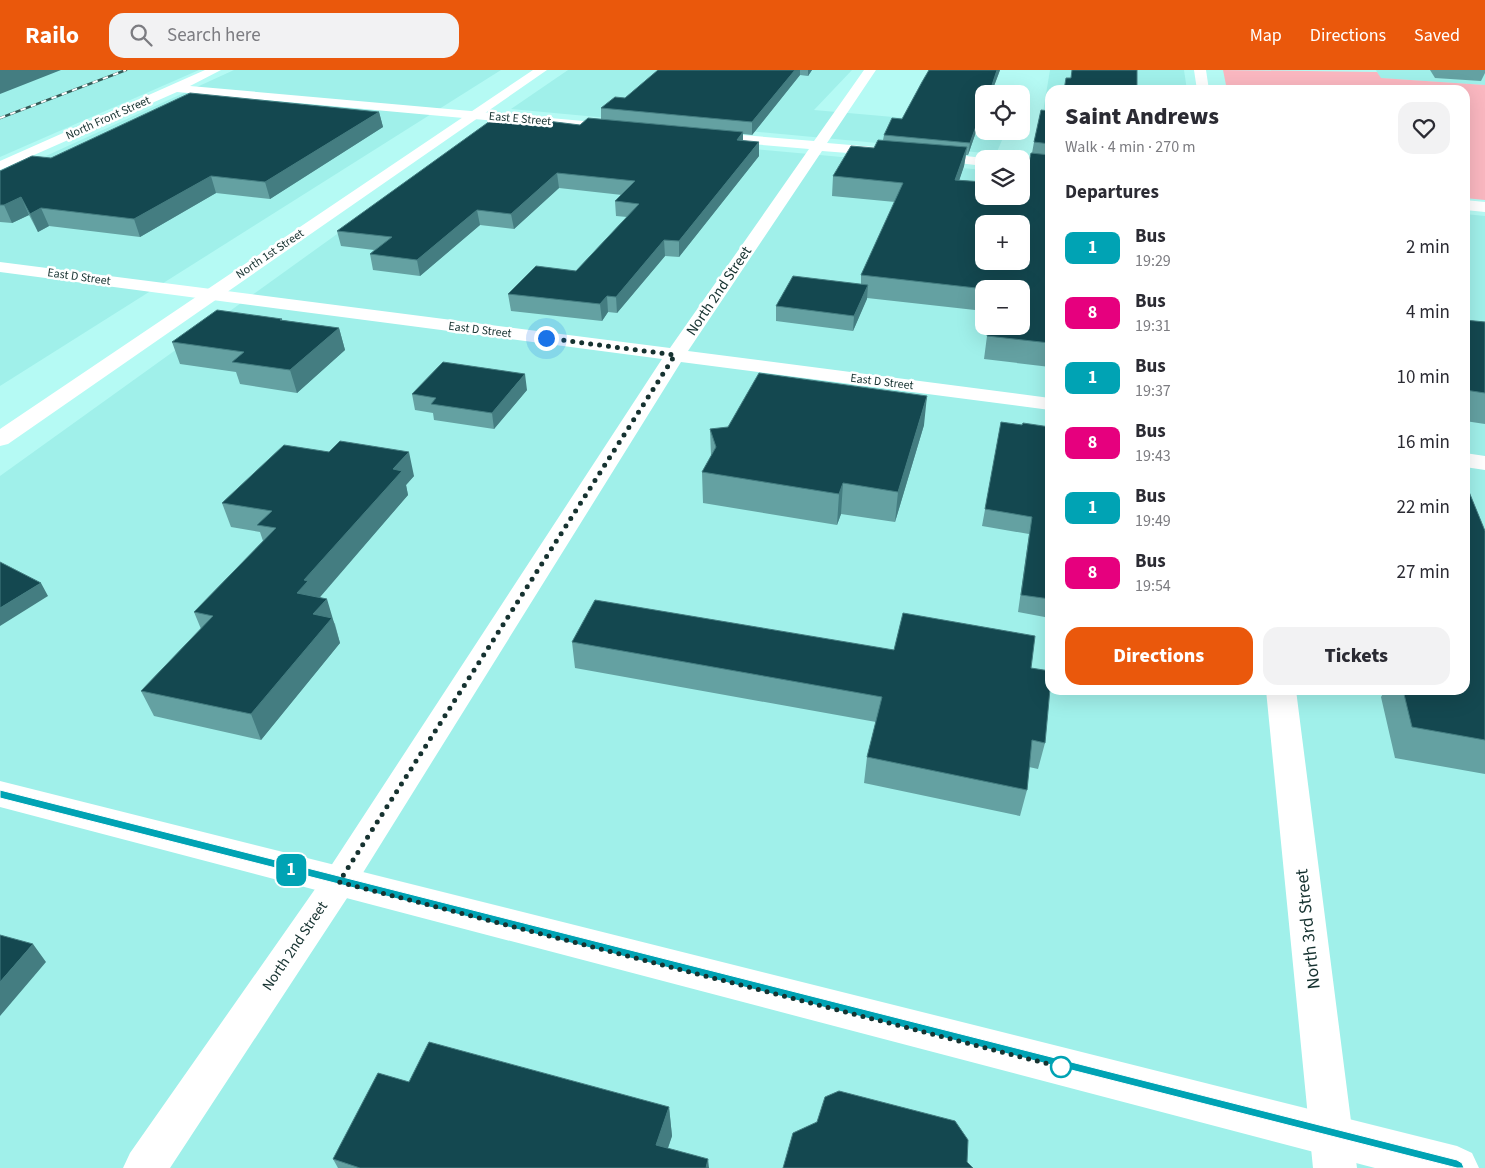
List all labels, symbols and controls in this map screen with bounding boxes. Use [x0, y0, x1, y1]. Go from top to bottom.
search box [109, 13, 459, 58]
text: Railo [25, 18, 79, 53]
icon: search [127, 21, 155, 49]
text: Search here [167, 22, 261, 49]
text: Map [1250, 23, 1282, 48]
text: Directions [1310, 23, 1386, 48]
text: Saved [1414, 23, 1460, 48]
map controls [975, 85, 1030, 335]
button: locate [975, 85, 1030, 140]
street label: North Front Street [63, 92, 153, 144]
text: Saint Andrews [1065, 99, 1219, 134]
button: heart [1398, 102, 1450, 154]
street label: East E Street [488, 108, 552, 130]
text: Walk · 4 min · 270 m [1065, 136, 1196, 158]
button: layers [975, 150, 1030, 205]
text: Departures [1065, 179, 1159, 206]
button: + [975, 215, 1030, 270]
text: Bus [1135, 223, 1166, 250]
street label: North 1st Street [233, 225, 307, 283]
text: 2 min [1406, 234, 1450, 261]
text: 1 [1088, 235, 1097, 260]
street label: North 2nd Street [681, 242, 757, 340]
text: 19:29 [1135, 250, 1171, 272]
street label: East D Street [46, 264, 112, 290]
button: − [975, 280, 1030, 335]
text: Bus [1135, 288, 1166, 315]
text: 4 min [1406, 299, 1450, 326]
text: 8 [1088, 300, 1097, 325]
text: 19:31 [1135, 315, 1171, 337]
street label: East D Street [447, 318, 513, 342]
your location [534, 326, 559, 351]
text: Bus [1135, 353, 1166, 380]
text: 10 min [1396, 364, 1450, 391]
text: 1 [1088, 365, 1097, 390]
street label: East D Street [849, 370, 915, 394]
text: 19:37 [1135, 380, 1171, 402]
text: Bus [1135, 418, 1166, 445]
text: 16 min [1396, 429, 1450, 456]
text: 8 [1088, 430, 1097, 455]
text: 19:43 [1135, 445, 1171, 467]
text: Bus [1135, 483, 1166, 510]
text: 22 min [1396, 494, 1450, 521]
text: 1 [1088, 495, 1097, 520]
text: 19:49 [1135, 510, 1171, 532]
text: Bus [1135, 548, 1166, 575]
text: 27 min [1396, 559, 1450, 586]
text: 8 [1088, 560, 1097, 585]
text: 19:54 [1135, 575, 1171, 597]
button: Directions [1065, 627, 1253, 685]
button: Tickets [1263, 627, 1450, 685]
line badge: 1 [275, 854, 307, 886]
text: 1 [286, 857, 296, 882]
street label: North 3rd Street [1289, 868, 1327, 990]
street label: North 2nd Street [257, 897, 333, 995]
unlabelled marker [1050, 1056, 1072, 1078]

